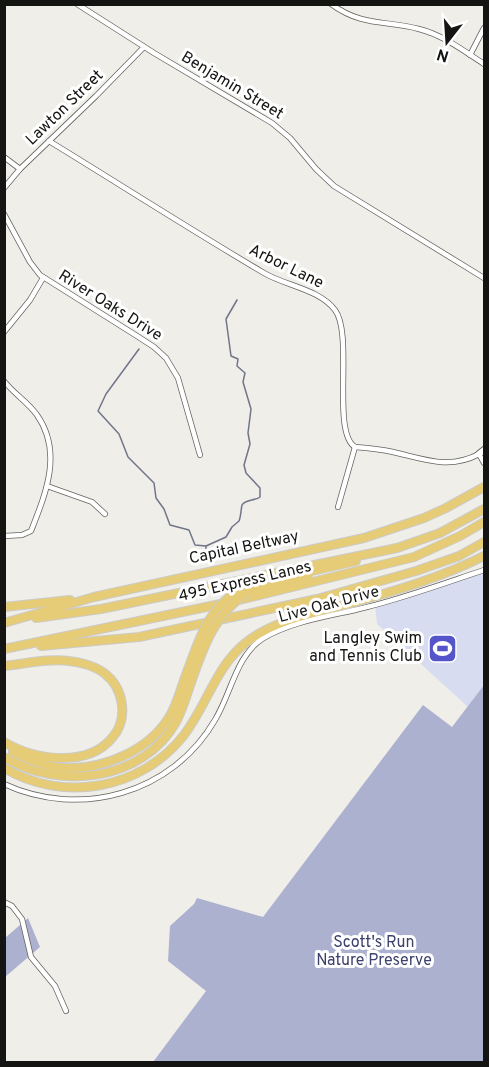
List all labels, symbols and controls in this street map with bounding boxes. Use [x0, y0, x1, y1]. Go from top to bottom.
north arrow [417, 12, 477, 72]
text: N [435, 43, 452, 66]
street label: Benjamin Street [177, 48, 287, 124]
street label: Lawton Street [22, 66, 108, 150]
street label: Arbor Lane [245, 240, 327, 294]
street label: River Oaks Drive [54, 266, 166, 346]
street label: Capital Beltway [187, 527, 301, 569]
street label: 495 Express Lanes [177, 557, 313, 607]
street label: Live Oak Drive [276, 582, 382, 628]
place label: Langley Swim and Tennis Club [309, 629, 422, 667]
sports icon: Langley Swim and Tennis Club [427, 632, 459, 664]
park label: Scott's Run Nature Preserve [316, 933, 432, 971]

